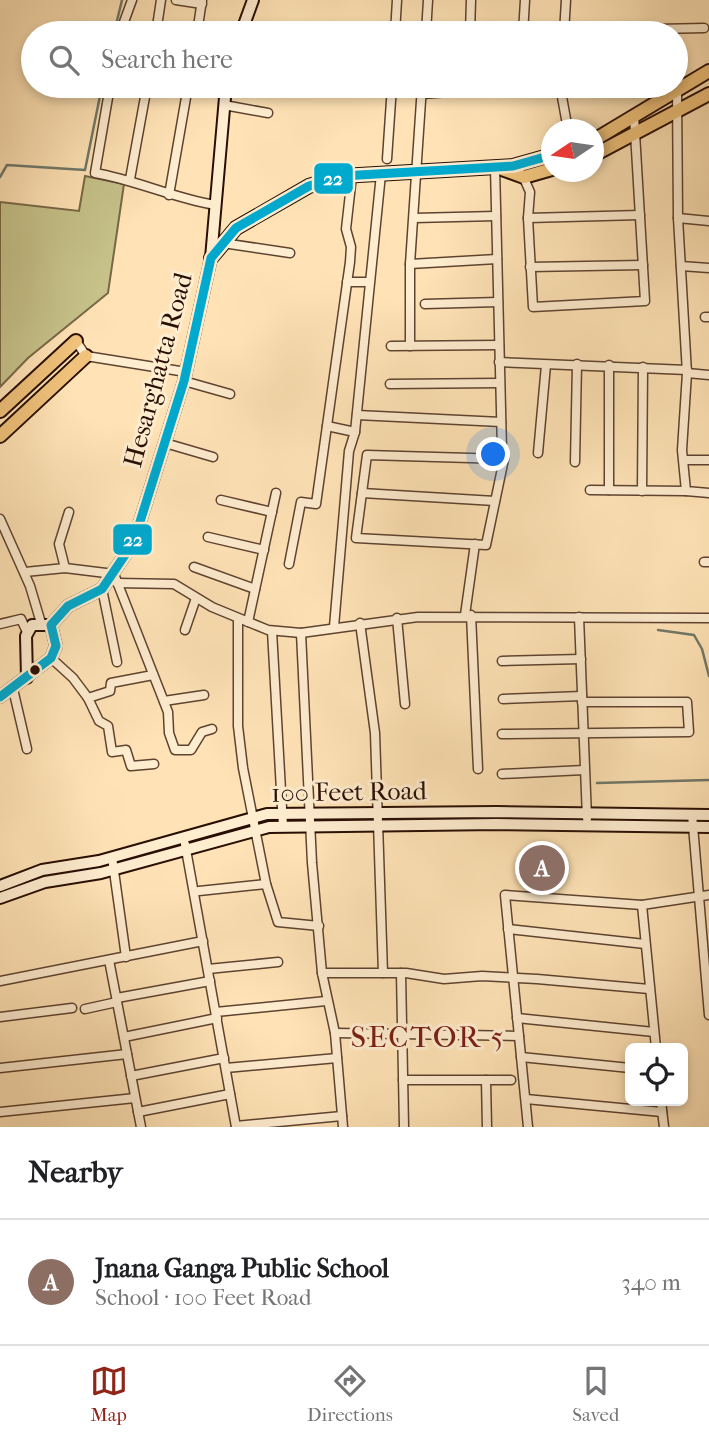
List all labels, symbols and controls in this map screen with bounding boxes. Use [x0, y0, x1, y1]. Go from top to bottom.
search box [21, 21, 688, 98]
icon: search [45, 41, 83, 79]
text: Search here [101, 44, 233, 75]
north arrow [541, 119, 604, 182]
line badge: 22 [313, 162, 354, 195]
text: 22 [323, 168, 343, 190]
street label: Hesarghatta Road [117, 268, 199, 471]
your location [476, 437, 510, 471]
line badge: 22 [112, 523, 153, 556]
text: 22 [123, 529, 143, 551]
unlabelled marker [28, 663, 42, 677]
street label: 100 Feet Road [271, 775, 428, 809]
pin: A [519, 842, 565, 894]
district label: SECTOR 5 [351, 1020, 505, 1055]
map controls [625, 1043, 688, 1106]
button: locate [625, 1043, 688, 1106]
text: Nearby [28, 1155, 123, 1190]
text: Jnana Ganga Public School [95, 1253, 389, 1284]
text: A [44, 1269, 58, 1296]
text: 340 m [621, 1269, 681, 1296]
text: School · 100 Feet Road [95, 1284, 311, 1311]
tab: Map [90, 1362, 128, 1426]
tab: Directions [307, 1362, 393, 1426]
tab: Saved [572, 1362, 619, 1426]

